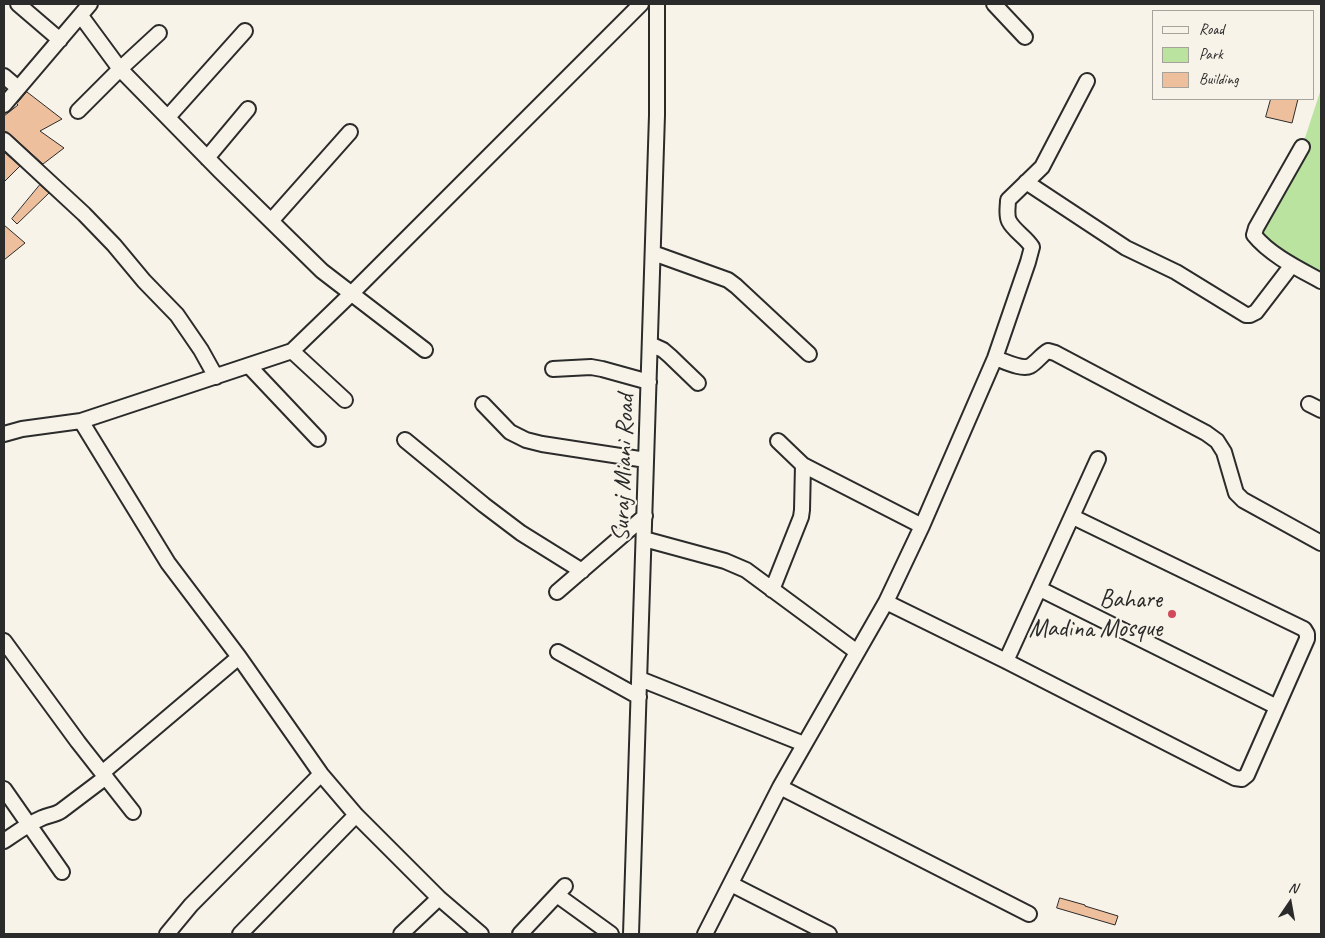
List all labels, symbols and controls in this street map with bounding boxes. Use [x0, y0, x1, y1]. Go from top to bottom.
legend [1152, 10, 1315, 100]
text: Road [1199, 20, 1224, 39]
text: Park [1199, 45, 1223, 64]
text: Building [1199, 70, 1238, 89]
street label: Suraj Miani Road [606, 394, 642, 542]
place label: Bahare Madina Mosque [1029, 585, 1162, 644]
marker: Bahare Madina Mosque [1166, 608, 1178, 620]
north arrow [1265, 878, 1315, 928]
text: N [1287, 879, 1299, 897]

